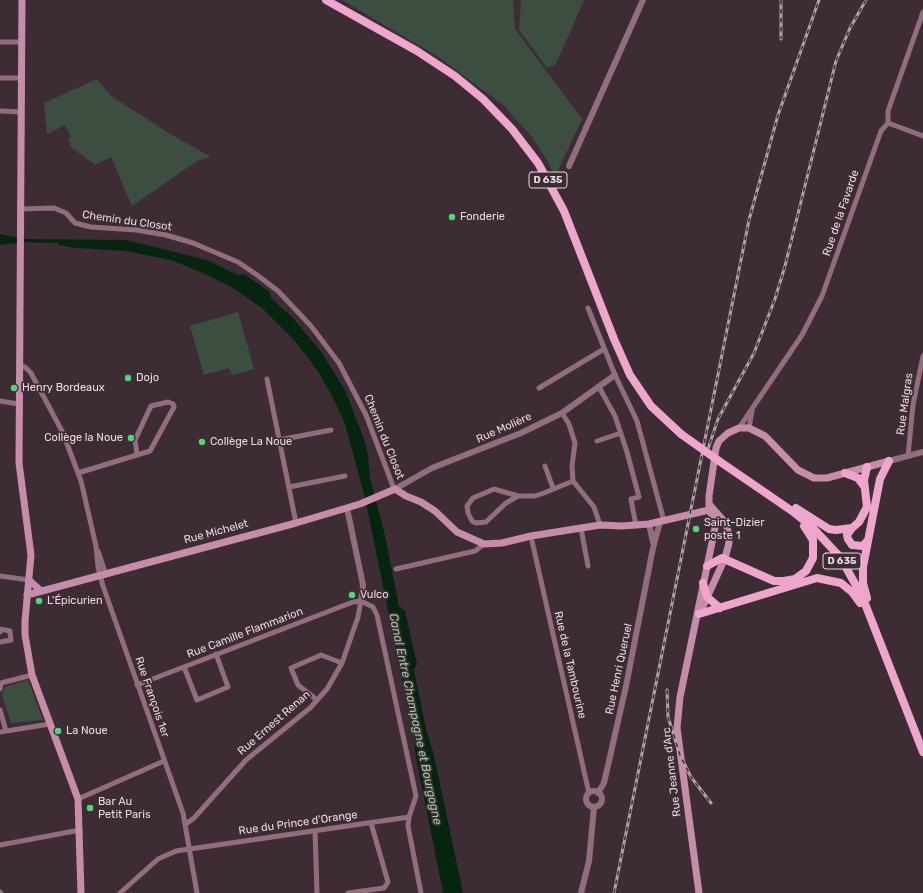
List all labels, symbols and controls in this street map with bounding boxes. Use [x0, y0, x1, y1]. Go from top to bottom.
street label: Rue de la Favarde [820, 168, 862, 258]
road number: D 635 [529, 172, 567, 188]
street label: Chemin du Closot [81, 208, 173, 234]
place label: Fonderie [460, 210, 505, 224]
marker: Fonderie [447, 212, 457, 222]
place label: Dojo [136, 371, 159, 385]
street label: Rue Malgras [894, 372, 916, 436]
marker: Dojo [123, 373, 133, 383]
place label: Henry Bordeaux [22, 381, 105, 395]
marker: Henry Bordeaux [9, 383, 19, 393]
street label: Chemin du Closot [361, 393, 407, 481]
street label: Rue Molière [474, 410, 534, 446]
place label: Collège la Noue [44, 431, 123, 445]
marker: Collège la Noue [126, 433, 136, 443]
place label: Collège La Noue [210, 435, 292, 449]
marker: Collège La Noue [197, 437, 207, 447]
place label: Saint-Dizier poste 1 [704, 516, 764, 542]
street label: Rue Michelet [182, 517, 250, 547]
marker: Saint-Dizier poste 1 [691, 524, 701, 534]
road number: D 635 [823, 553, 861, 569]
place label: Vulco [360, 588, 388, 602]
marker: Vulco [347, 590, 357, 600]
place label: L'Épicurien [47, 594, 103, 608]
marker: L'Épicurien [34, 596, 44, 606]
street label: Rue Camille Flammarion [185, 605, 305, 661]
street label: Rue de la Tambourine [551, 610, 589, 720]
water label: Canal Entre Champagne et Bourgogne [386, 612, 444, 826]
street label: Rue Henri Queruel [603, 622, 635, 716]
street label: Rue François 1er [132, 655, 172, 739]
street label: Rue Ernest Renan [235, 688, 313, 758]
place label: La Noue [66, 724, 108, 738]
marker: La Noue [53, 726, 63, 736]
street label: Rue Jeanne d'Arc [660, 727, 684, 817]
place label: Bar Au Petit Paris [98, 795, 151, 821]
marker: Bar Au Petit Paris [85, 803, 95, 813]
street label: Rue du Prince d'Orange [238, 808, 358, 838]

